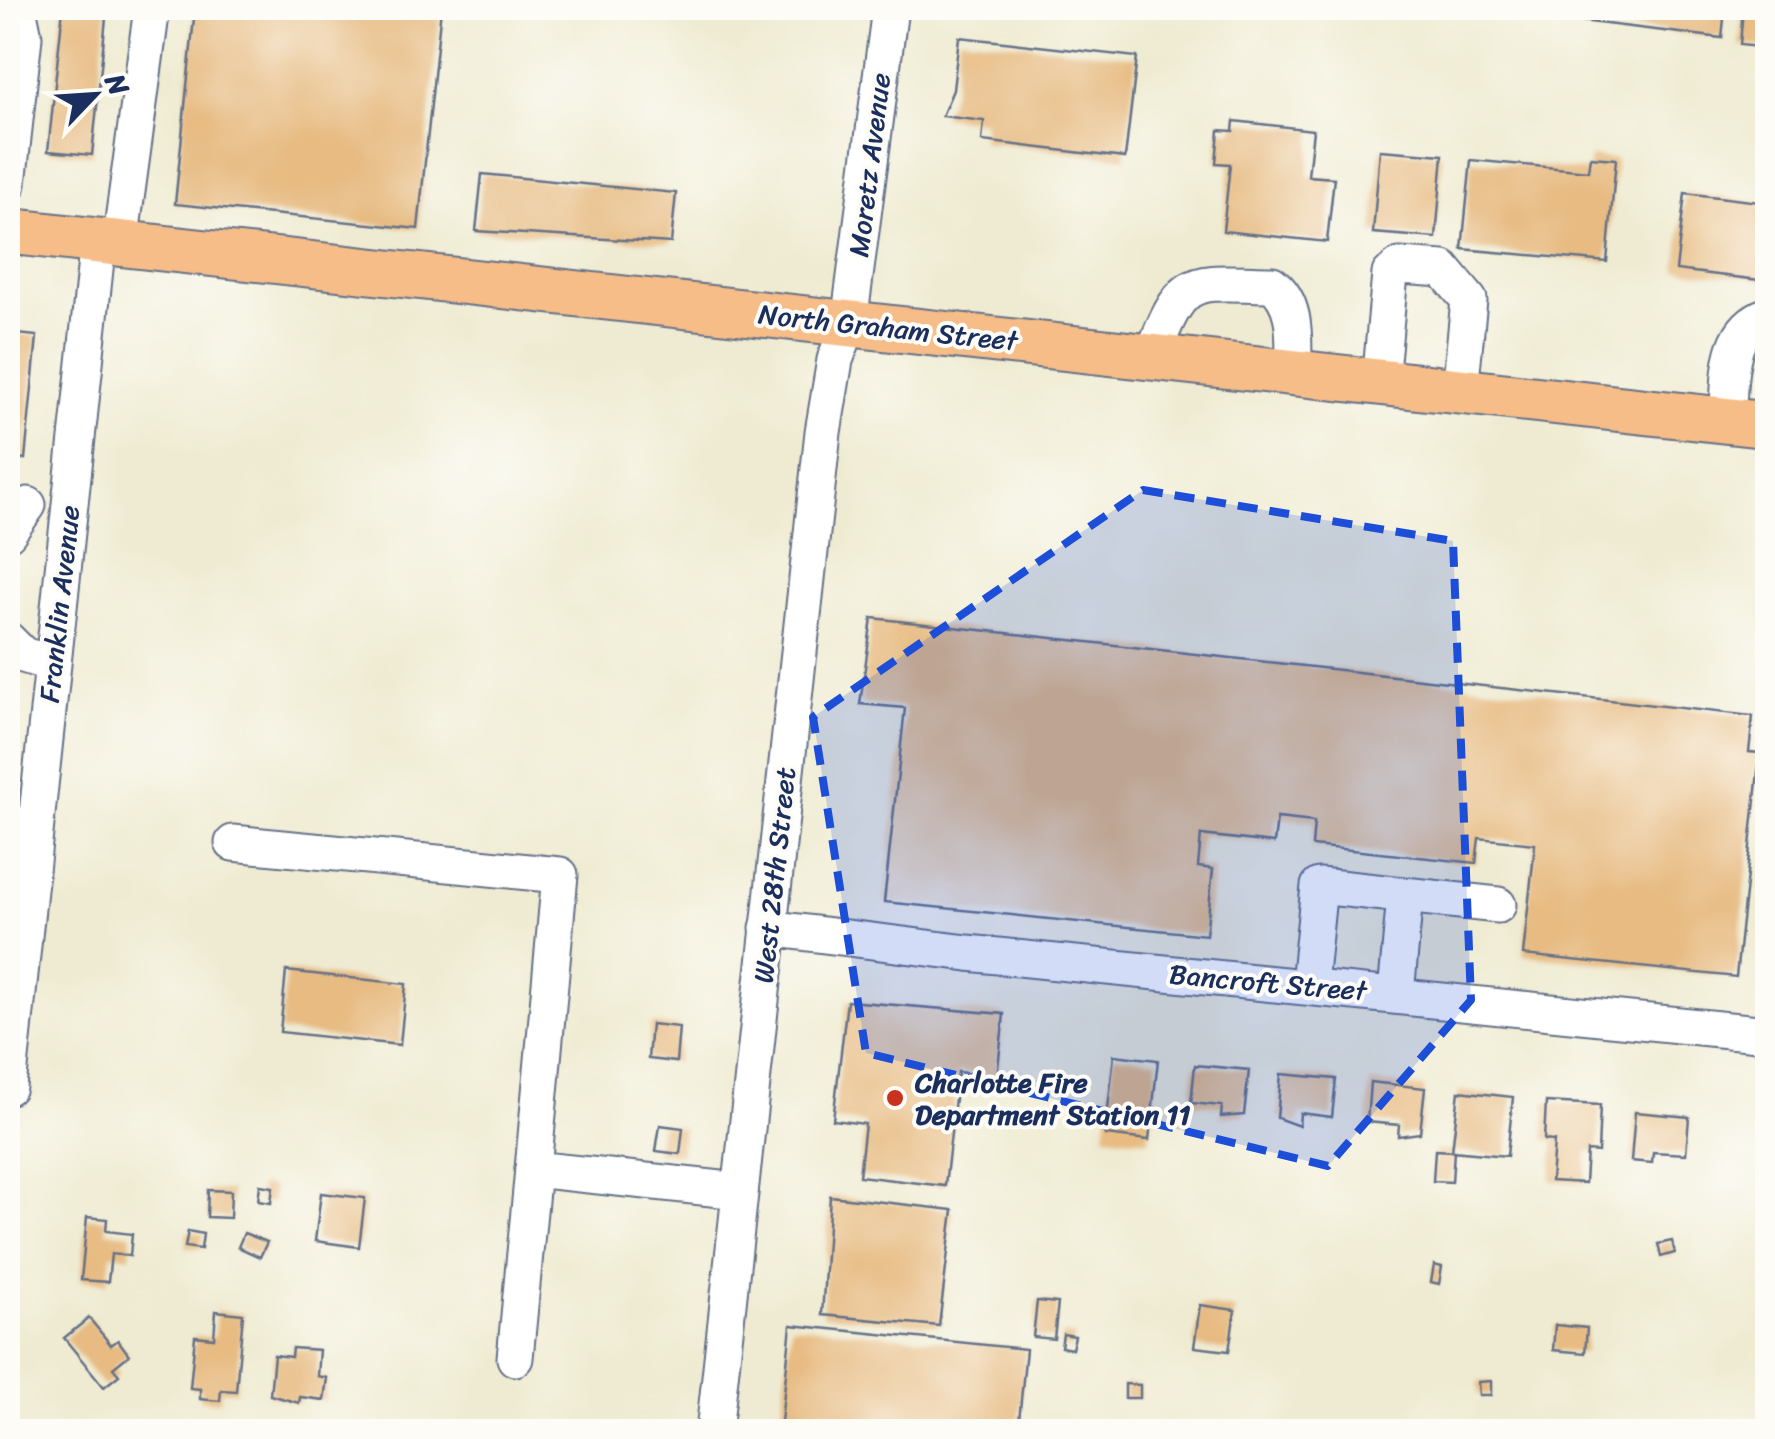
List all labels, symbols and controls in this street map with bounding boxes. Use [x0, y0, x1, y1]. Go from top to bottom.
north arrow [45, 45, 145, 145]
text: N [90, 65, 144, 104]
street label: Moretz Avenue [834, 70, 905, 260]
street label: North Graham Street [756, 290, 1022, 366]
street label: Franklin Avenue [25, 503, 94, 705]
street label: West 28th Street [739, 765, 810, 986]
street label: Bancroft Street [1167, 949, 1370, 1016]
place label: Charlotte Fire Department Station 11 [914, 1058, 1191, 1139]
marker: Charlotte Fire Department Station 11 [884, 1087, 906, 1109]

